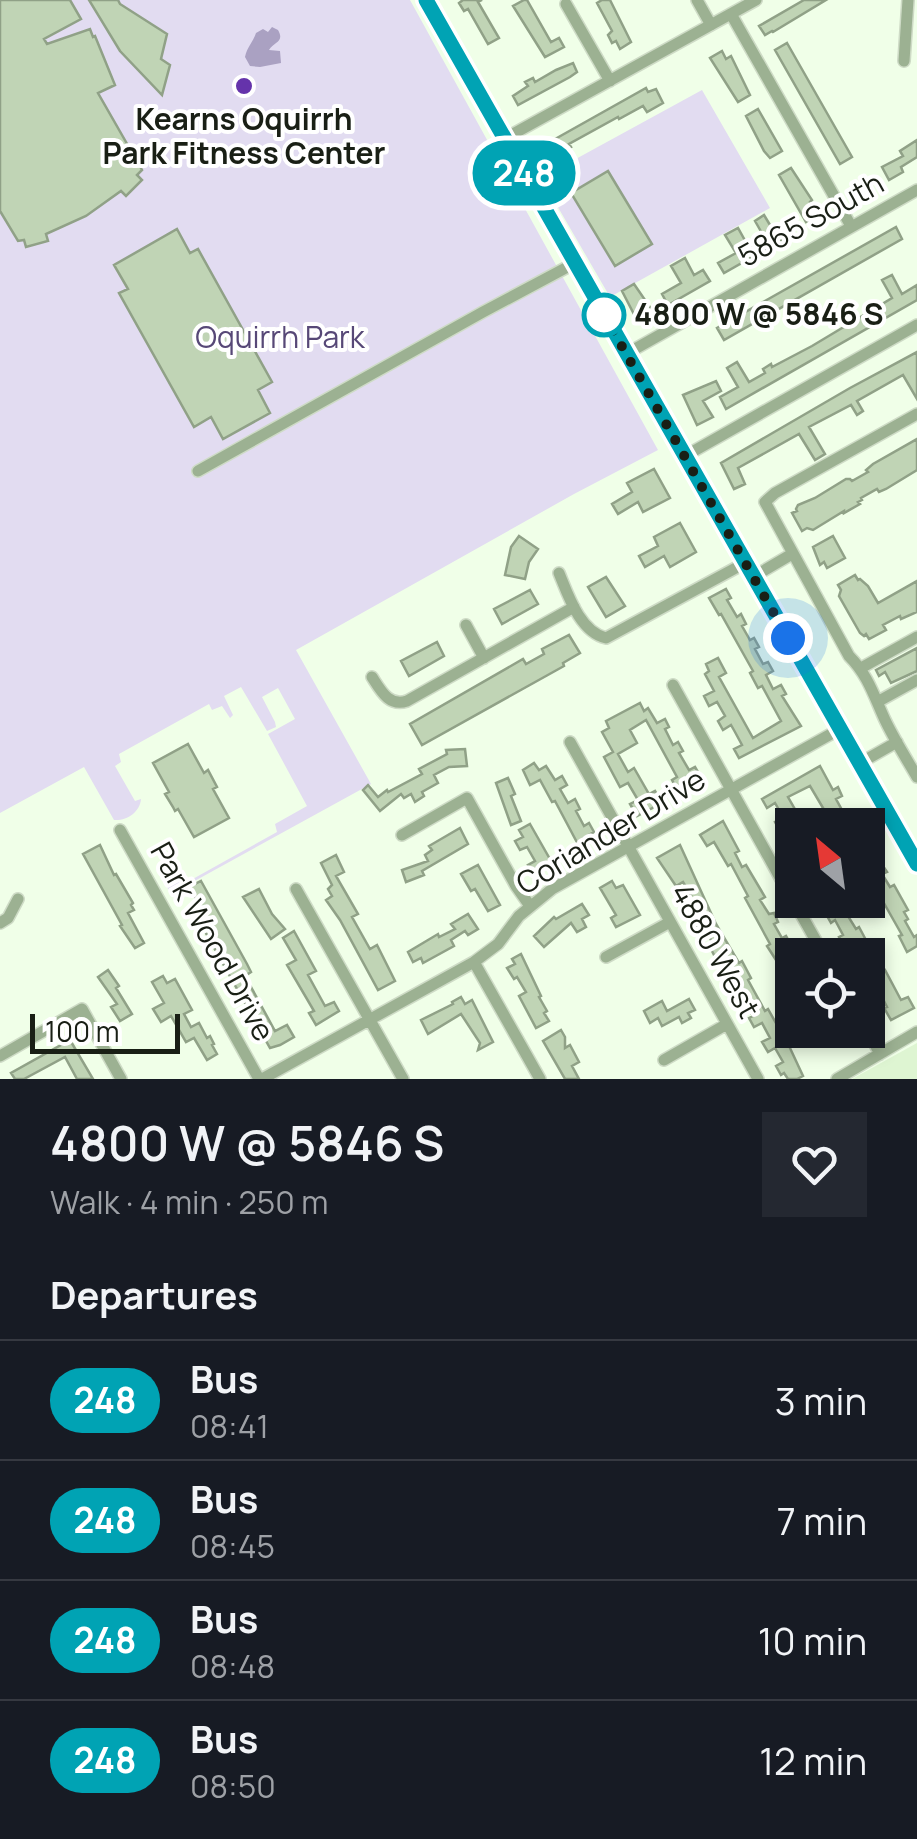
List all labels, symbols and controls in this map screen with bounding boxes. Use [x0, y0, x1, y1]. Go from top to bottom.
marker: Kearns Oquirrh Park Fitness Center [233, 75, 255, 97]
place label: Kearns Oquirrh Park Fitness Center [102, 98, 386, 173]
line badge: 248 [466, 140, 582, 206]
text: 248 [493, 149, 555, 197]
street label: 5865 South [730, 162, 890, 276]
place label: 4800 W @ 5846 S [634, 293, 883, 334]
marker: 4800 W @ 5846 S [583, 294, 625, 336]
park label: Oquirrh Park [195, 316, 366, 357]
your location [763, 613, 813, 663]
street label: Coriander Drive [508, 758, 712, 903]
north arrow [775, 808, 885, 918]
map controls [775, 808, 885, 1048]
street label: Park Wood Drive [142, 834, 285, 1048]
street label: 4880 West [662, 875, 770, 1025]
button: locate [775, 938, 885, 1048]
scale bar [30, 1009, 180, 1054]
text: 100 m [45, 1012, 119, 1050]
text: 4800 W @ 5846 S [50, 1110, 444, 1175]
button: heart [762, 1112, 867, 1217]
text: Walk · 4 min · 250 m [50, 1180, 328, 1224]
text: Departures [50, 1268, 258, 1320]
text: Bus [190, 1352, 258, 1404]
text: 3 min [775, 1374, 867, 1426]
text: 248 [74, 1376, 136, 1424]
text: 08:41 [190, 1404, 269, 1448]
text: Bus [190, 1472, 258, 1524]
text: 7 min [777, 1494, 867, 1546]
text: 248 [74, 1496, 136, 1544]
text: 08:45 [190, 1524, 275, 1568]
text: Bus [190, 1592, 258, 1644]
text: 10 min [758, 1614, 867, 1666]
text: 248 [74, 1616, 136, 1664]
text: 08:48 [190, 1644, 275, 1688]
text: Bus [190, 1712, 258, 1764]
text: 12 min [759, 1734, 867, 1786]
text: 248 [74, 1736, 136, 1784]
text: 08:50 [190, 1764, 276, 1808]

